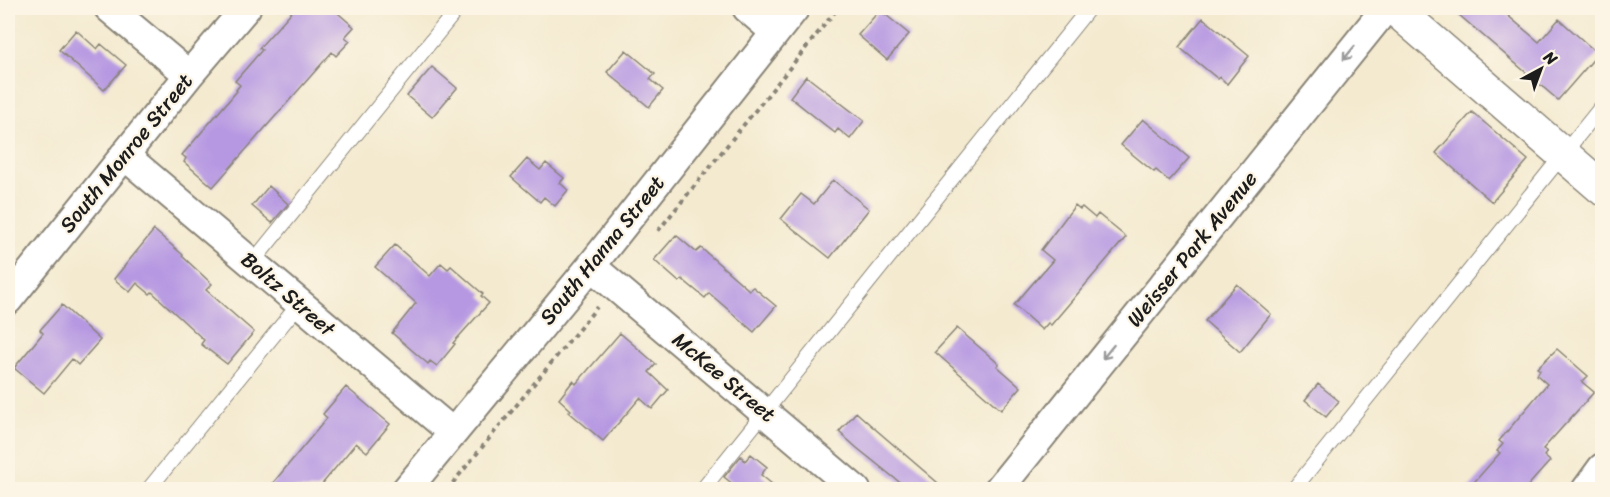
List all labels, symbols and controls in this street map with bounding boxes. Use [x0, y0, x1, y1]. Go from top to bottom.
north arrow [1511, 39, 1571, 99]
text: N [1536, 43, 1565, 73]
one-way arrow [1343, 45, 1356, 61]
street label: South Monroe Street [49, 64, 203, 242]
street label: Weisser Park Avenue [1117, 162, 1267, 336]
street label: South Hanna Street [529, 167, 675, 333]
street label: Boltz Street [232, 242, 345, 347]
street label: McKee Street [663, 322, 785, 432]
one-way arrow [1102, 344, 1115, 360]

